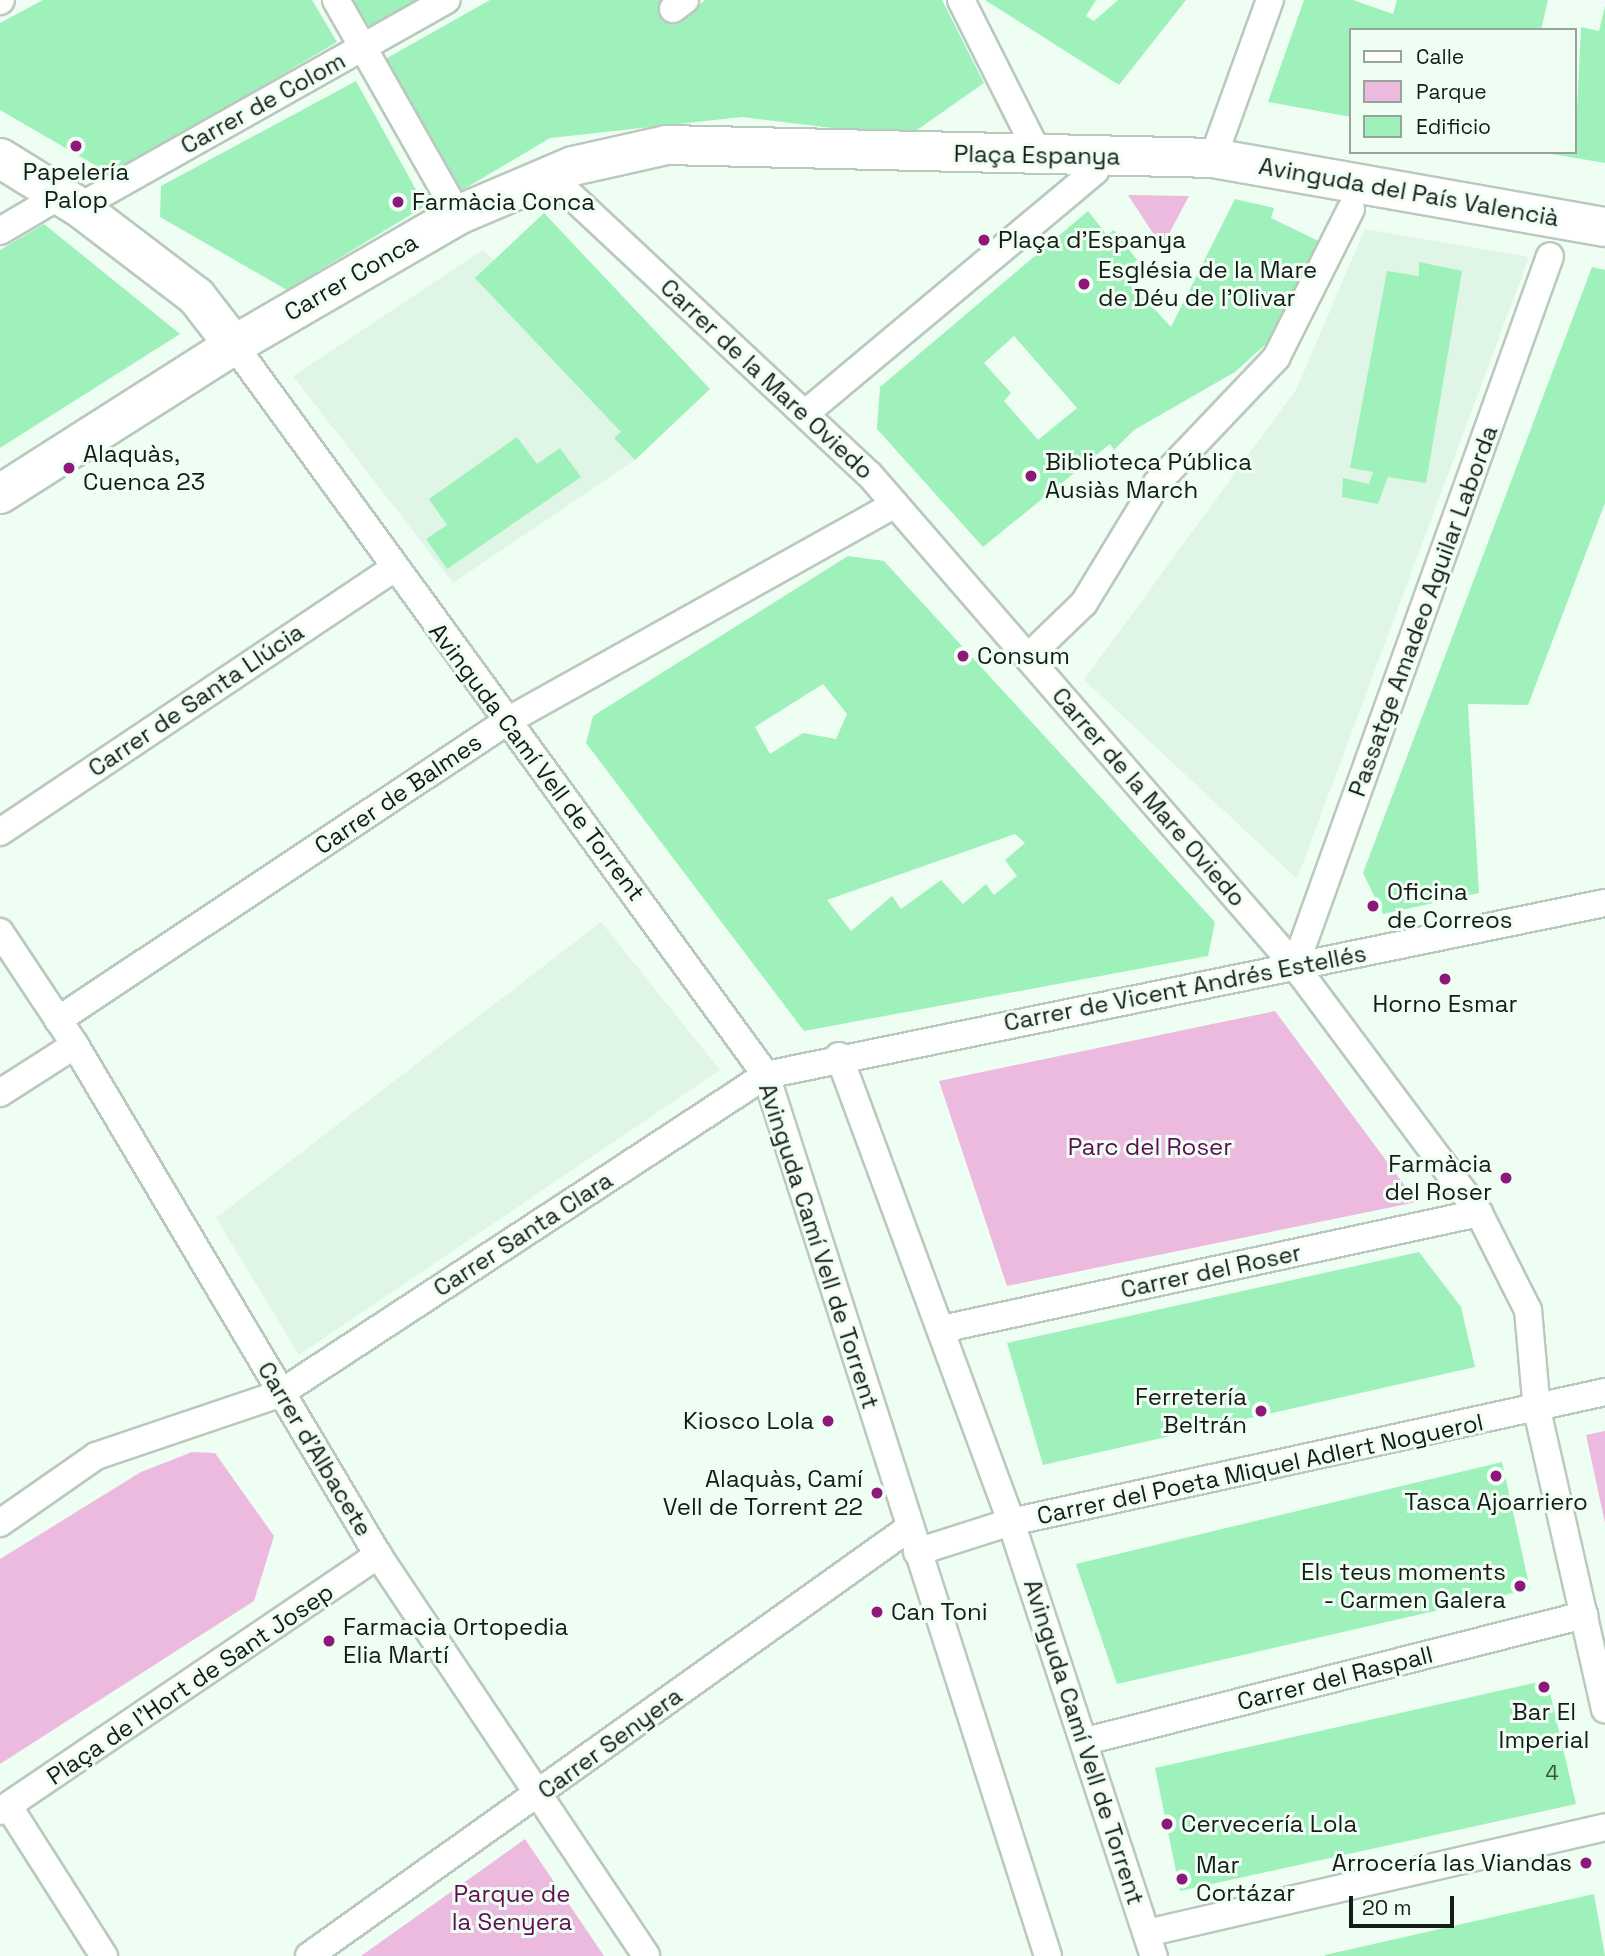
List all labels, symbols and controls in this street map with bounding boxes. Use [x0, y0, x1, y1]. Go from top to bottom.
legend [1350, 28, 1577, 154]
text: Calle [1416, 43, 1464, 70]
street label: Carrer de Colom [176, 46, 350, 160]
text: Parque [1416, 78, 1487, 105]
text: Edificio [1416, 113, 1491, 140]
marker: Papelería Palop [68, 138, 84, 154]
street label: Plaça Espanya [954, 139, 1120, 171]
street label: Avinguda del País Valencià [1256, 151, 1562, 233]
place label: Papelería Palop [23, 158, 129, 214]
place label: Farmàcia Conca [412, 188, 595, 216]
marker: Farmàcia Conca [390, 194, 406, 210]
place label: Plaça d'Espanya [998, 226, 1186, 254]
street label: Carrer Conca [279, 227, 423, 327]
marker: Plaça d'Espanya [976, 232, 992, 248]
place label: Església de la Mare de Déu de l'Olivar [1098, 256, 1317, 312]
street label: Carrer de la Mare Oviedo [654, 273, 880, 485]
marker: Església de la Mare de Déu de l'Olivar [1076, 276, 1092, 292]
street label: Passatge Amadeo Aguilar Laborda [1342, 421, 1504, 801]
place label: Alaquàs, Cuenca 23 [83, 440, 205, 496]
place label: Biblioteca Pública Ausiàs March [1045, 448, 1252, 504]
marker: Alaquàs, Cuenca 23 [61, 460, 77, 476]
marker: Biblioteca Pública Ausiàs March [1023, 468, 1039, 484]
street label: Carrer de Santa Llúcia [83, 617, 309, 783]
street label: Avinguda Camí Vell de Torrent [423, 617, 651, 907]
place label: Consum [977, 642, 1070, 670]
marker: Consum [955, 648, 971, 664]
street label: Carrer de la Mare Oviedo [1046, 682, 1252, 912]
street label: Carrer de Balmes [309, 727, 487, 861]
place label: Oficina de Correos [1387, 878, 1512, 934]
marker: Oficina de Correos [1365, 898, 1381, 914]
street label: Carrer de Vicent Andrés Estellés [1001, 939, 1369, 1037]
marker: Horno Esmar [1437, 971, 1453, 987]
place label: Horno Esmar [1373, 990, 1517, 1018]
street label: Avinguda Camí Vell de Torrent [753, 1079, 885, 1413]
park label: Parc del Roser [1068, 1133, 1232, 1161]
place label: Farmàcia del Roser [1384, 1150, 1492, 1206]
street label: Carrer Santa Clara [428, 1165, 618, 1303]
marker: Farmàcia del Roser [1498, 1170, 1514, 1186]
street label: Carrer del Roser [1118, 1238, 1304, 1304]
street label: Carrer d'Albacete [252, 1356, 378, 1542]
place label: Ferretería Beltrán [1135, 1383, 1247, 1439]
marker: Ferretería Beltrán [1253, 1403, 1269, 1419]
place label: Kiosco Lola [683, 1407, 814, 1435]
street label: Carrer del Poeta Miquel Adlert Noguerol [1034, 1408, 1486, 1530]
marker: Kiosco Lola [820, 1413, 836, 1429]
place label: Alaquàs, Camí Vell de Torrent 22 [662, 1465, 863, 1521]
marker: Tasca Ajoarriero [1488, 1468, 1504, 1484]
marker: Alaquàs, Camí Vell de Torrent 22 [869, 1485, 885, 1501]
place label: Tasca Ajoarriero [1404, 1488, 1588, 1516]
place label: Els teus moments - Carmen Galera [1301, 1558, 1506, 1614]
street label: Avinguda Camí Vell de Torrent [1018, 1575, 1150, 1909]
street label: Plaça de l'Hort de Sant Josep [41, 1577, 339, 1791]
marker: Els teus moments - Carmen Galera [1512, 1578, 1528, 1594]
place label: Can Toni [891, 1598, 988, 1626]
marker: Can Toni [869, 1604, 885, 1620]
place label: Farmacia Ortopedia Elia Martí [343, 1613, 568, 1669]
marker: Farmacia Ortopedia Elia Martí [321, 1633, 337, 1649]
street label: Carrer del Raspall [1234, 1640, 1436, 1716]
marker: Bar El Imperial [1536, 1679, 1552, 1695]
street label: Carrer Senyera [532, 1681, 688, 1805]
place label: Bar El Imperial [1499, 1698, 1589, 1754]
house number: 4 [1545, 1760, 1559, 1786]
place label: Cervecería Lola [1181, 1810, 1357, 1838]
marker: Cervecería Lola [1159, 1816, 1175, 1832]
place label: Arrocería las Viandas [1331, 1849, 1572, 1877]
place label: Mar Cortázar [1196, 1851, 1295, 1907]
marker: Arrocería las Viandas [1578, 1855, 1594, 1871]
marker: Mar Cortázar [1174, 1871, 1190, 1887]
park label: Parque de la Senyera [452, 1880, 572, 1936]
scale bar [1353, 1882, 1458, 1926]
text: 20 m [1362, 1894, 1412, 1921]

